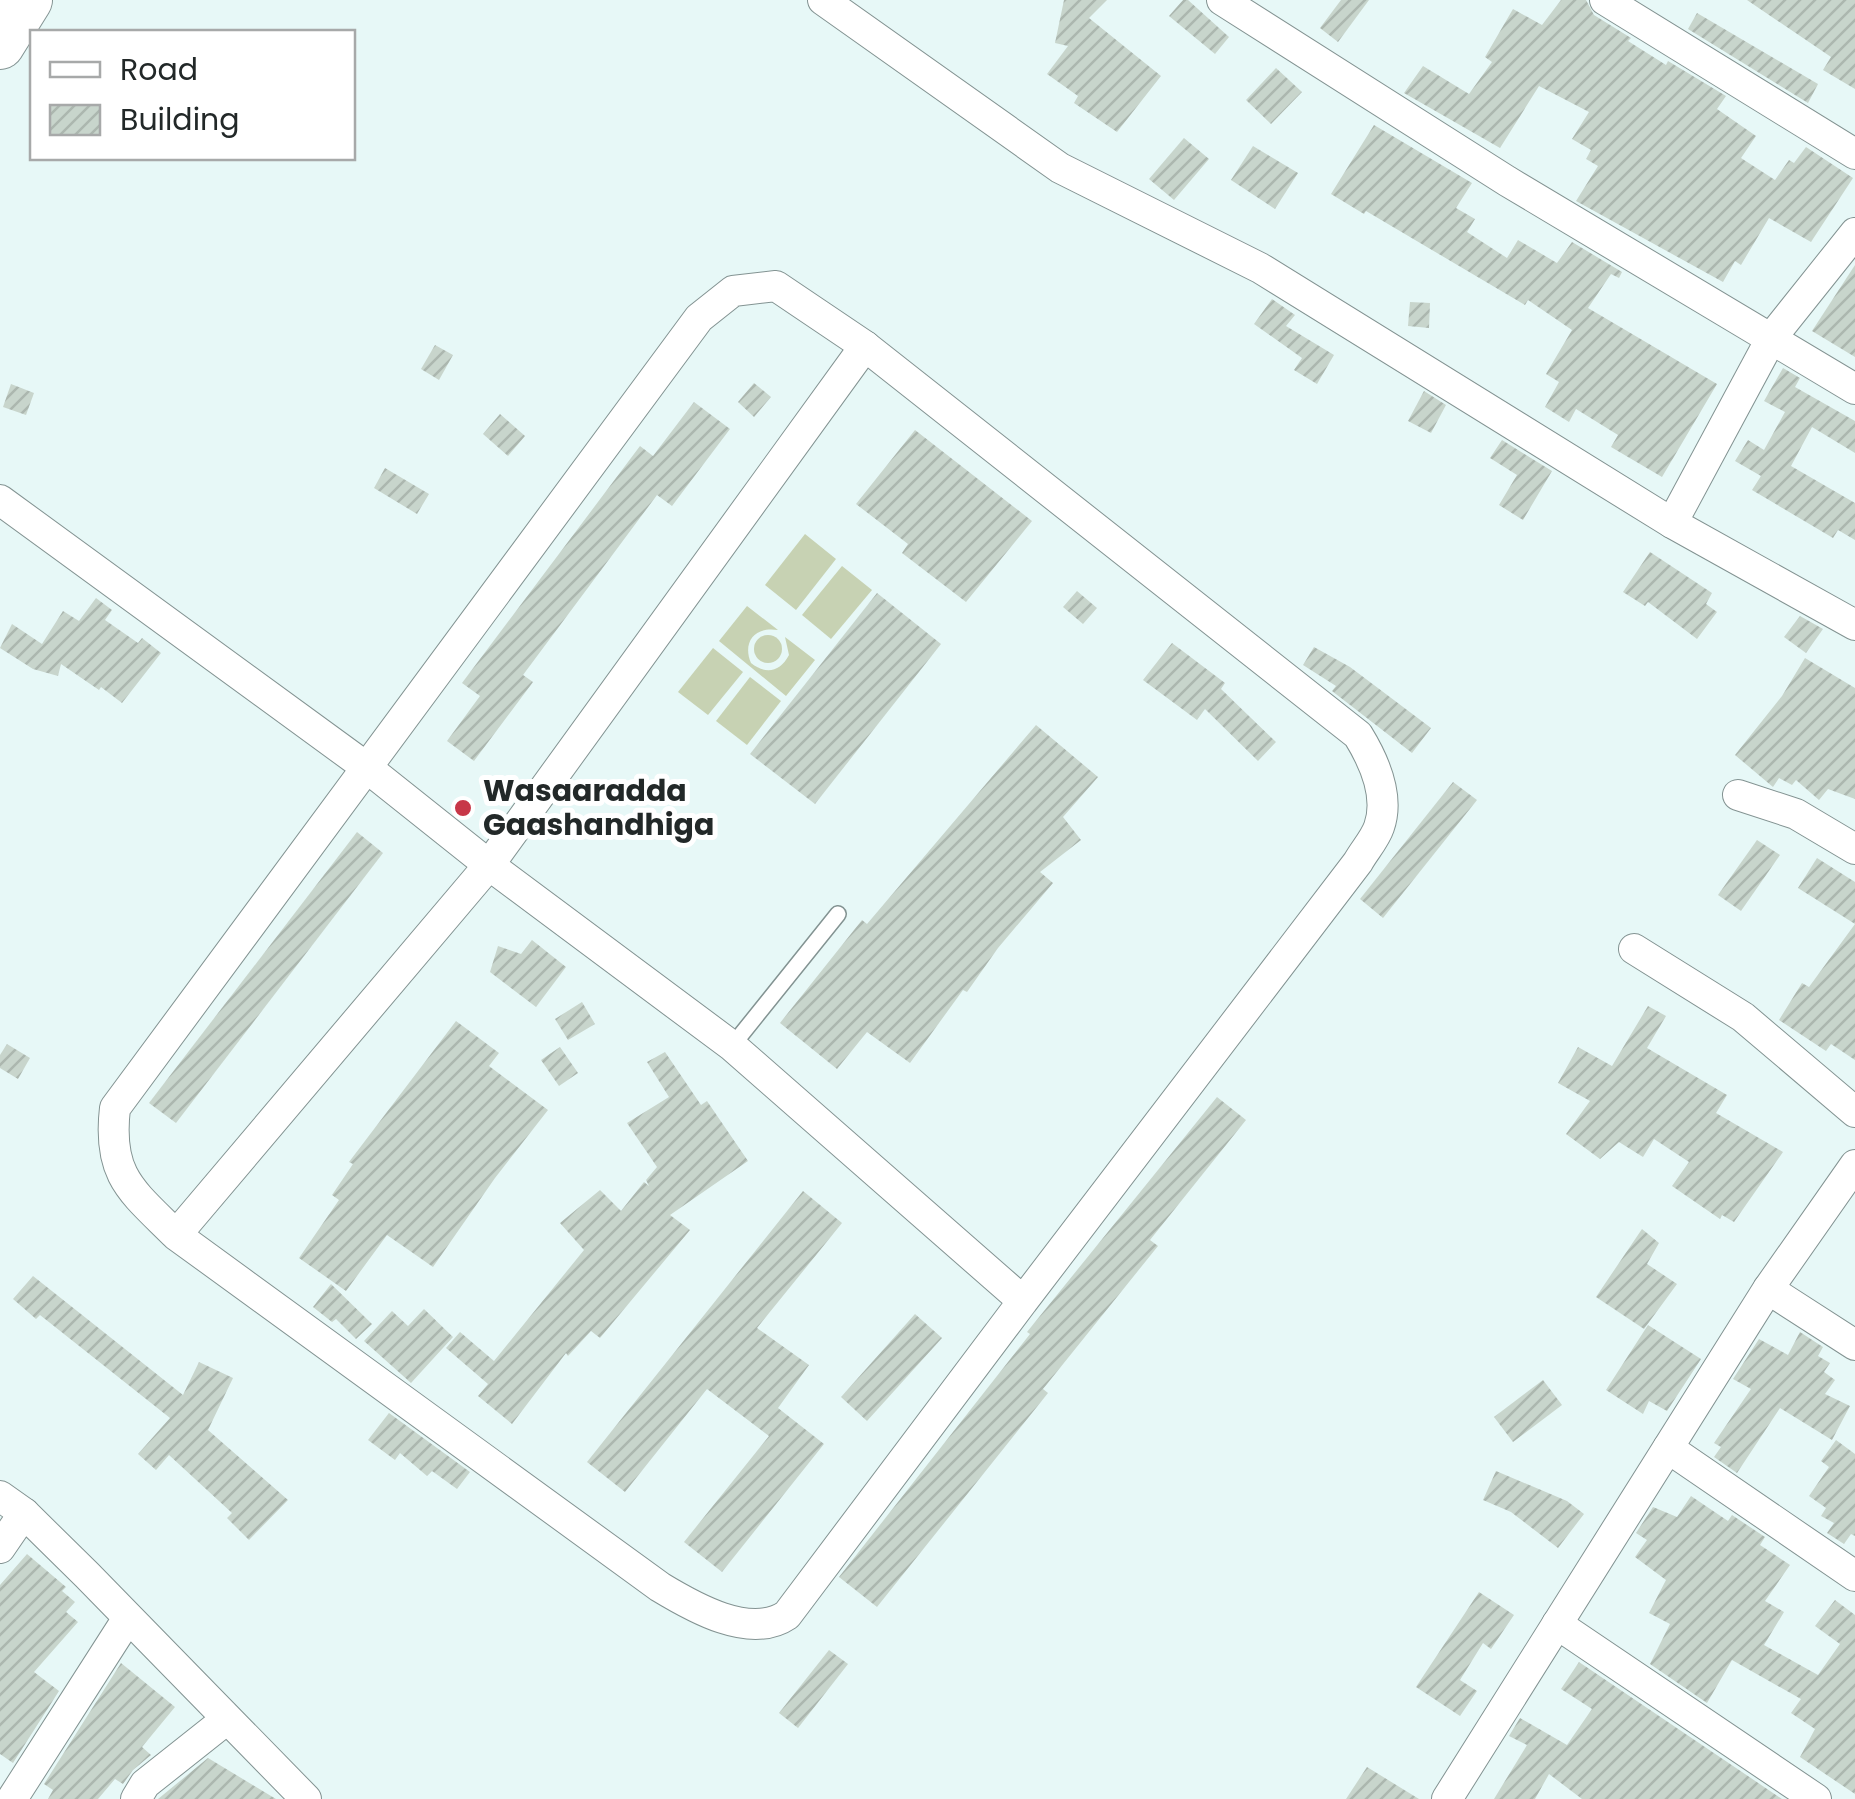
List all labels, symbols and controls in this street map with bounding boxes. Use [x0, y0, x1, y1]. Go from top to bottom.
legend [30, 30, 355, 160]
text: Road [120, 48, 198, 91]
text: Building [120, 98, 240, 141]
place label: Wasaaradda Gaashandhiga [483, 769, 714, 846]
marker: Wasaaradda Gaashandhiga [452, 797, 474, 819]

